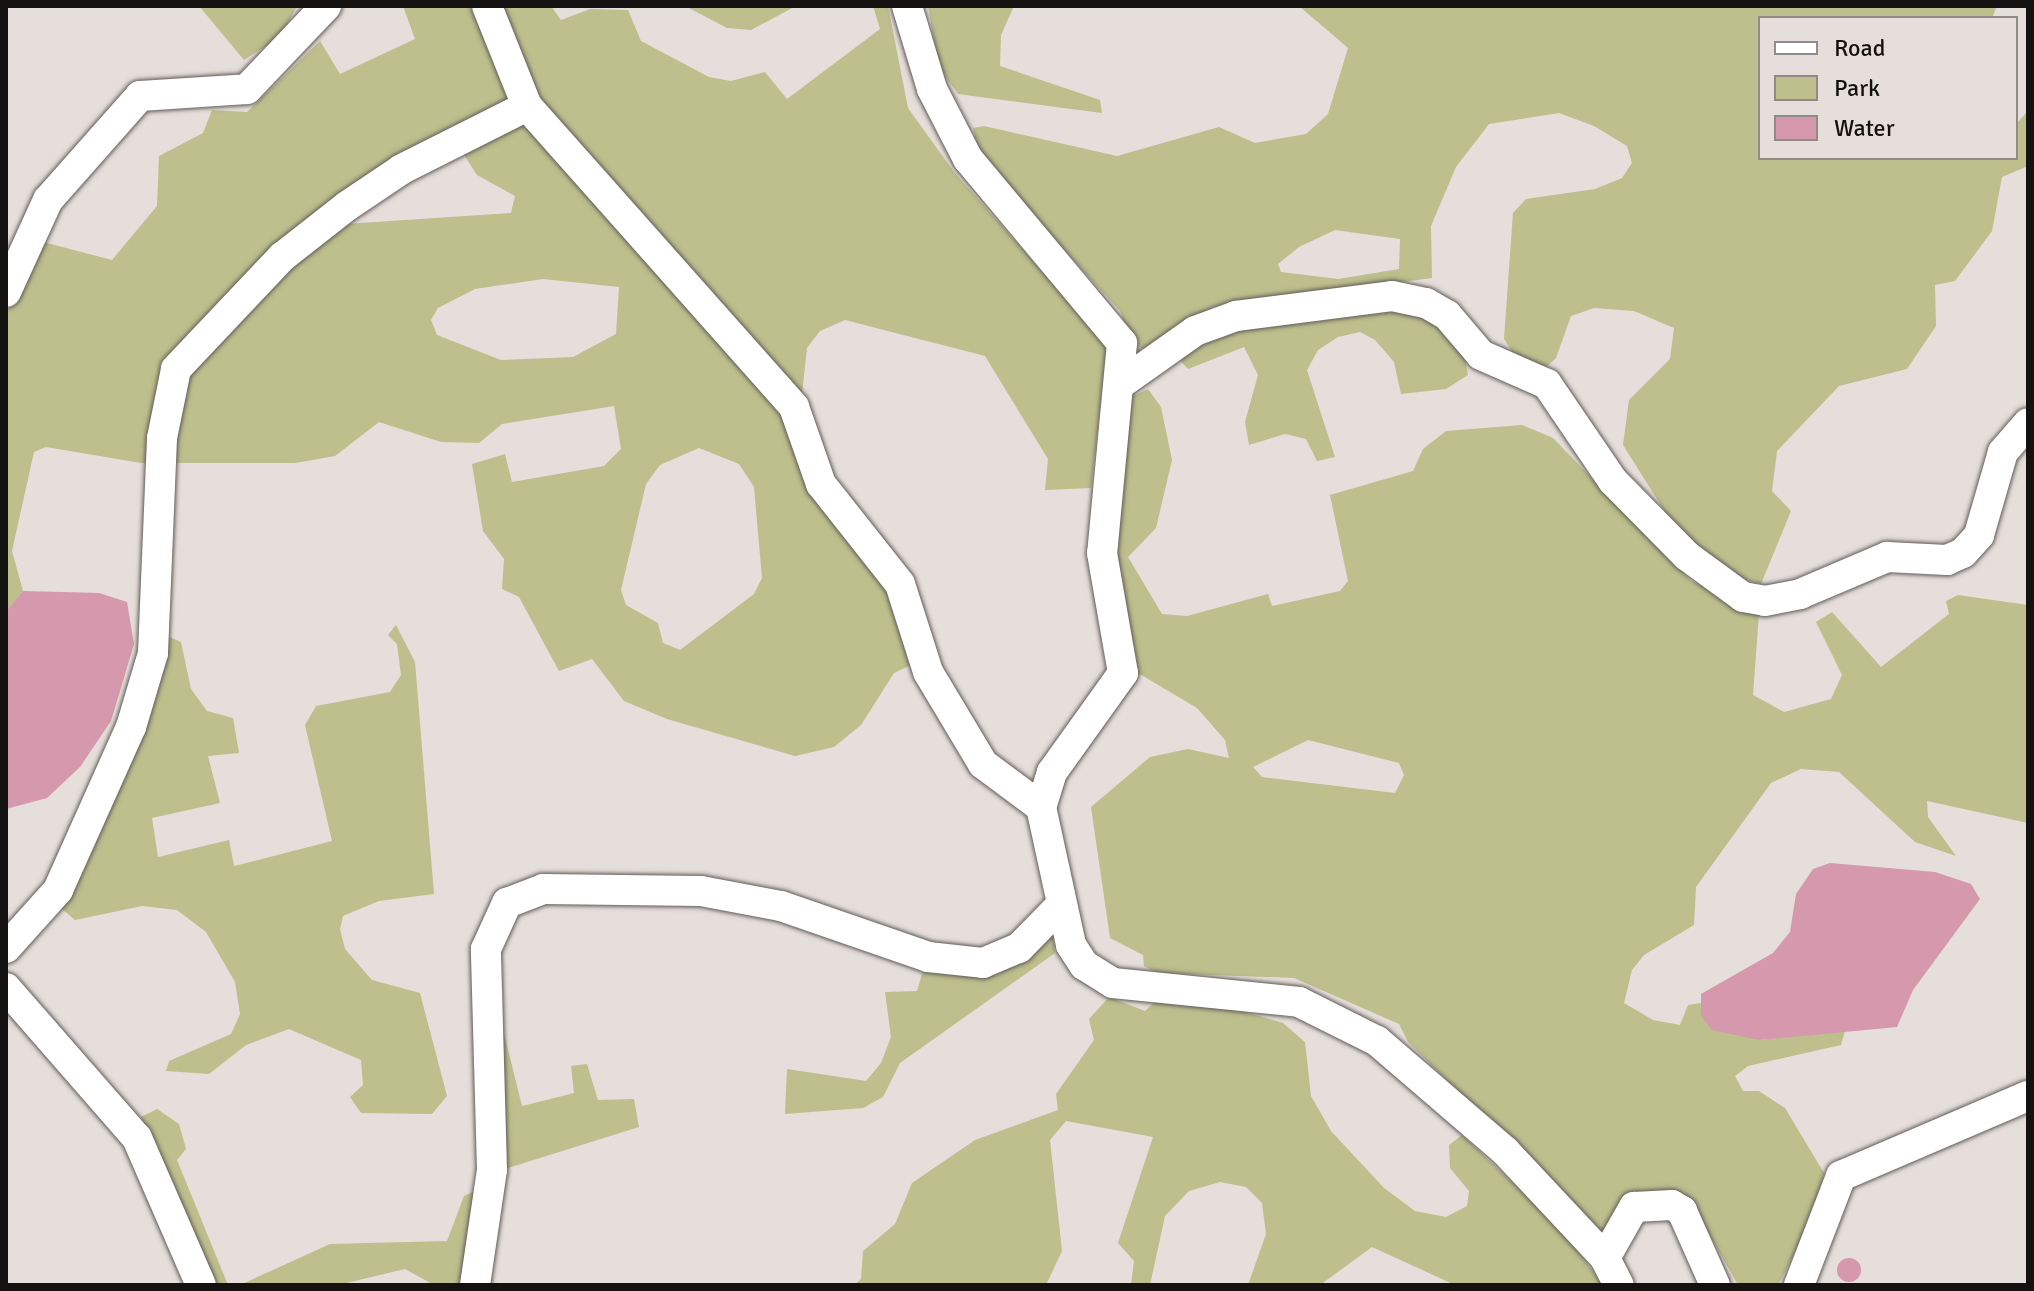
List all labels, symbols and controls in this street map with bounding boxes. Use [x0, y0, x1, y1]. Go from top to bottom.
legend [1758, 16, 2018, 160]
text: Road [1834, 33, 1885, 63]
text: Park [1834, 73, 1880, 103]
text: Water [1834, 113, 1894, 143]

